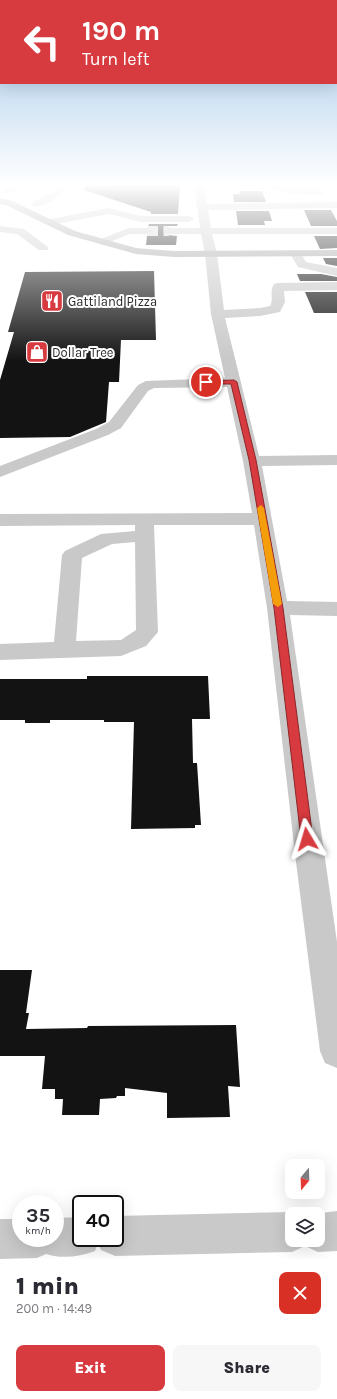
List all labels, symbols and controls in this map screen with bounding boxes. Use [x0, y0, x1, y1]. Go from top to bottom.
text: 190 m [82, 14, 160, 47]
icon: left [16, 16, 68, 68]
text: Turn left [82, 48, 150, 70]
restaurant icon: Gattiland Pizza [39, 288, 65, 314]
place label: Gattiland Pizza [68, 294, 157, 309]
shop icon: Dollar Tree [24, 339, 50, 365]
place label: Dollar Tree [52, 345, 114, 360]
pin [189, 365, 223, 399]
icon: arrive [195, 371, 217, 393]
position arrow [286, 818, 328, 860]
north arrow [285, 1159, 325, 1199]
map controls [285, 1159, 325, 1247]
speed limit sign: 40 [72, 1195, 124, 1247]
text: 35 [26, 1204, 50, 1227]
button: layers [285, 1207, 325, 1247]
text: km/h [25, 1225, 51, 1237]
text: 1 min [16, 1272, 79, 1300]
button: close [279, 1272, 321, 1314]
text: 200 m · 14:49 [16, 1301, 92, 1316]
button: Exit [16, 1345, 165, 1391]
button: Share [173, 1345, 321, 1391]

